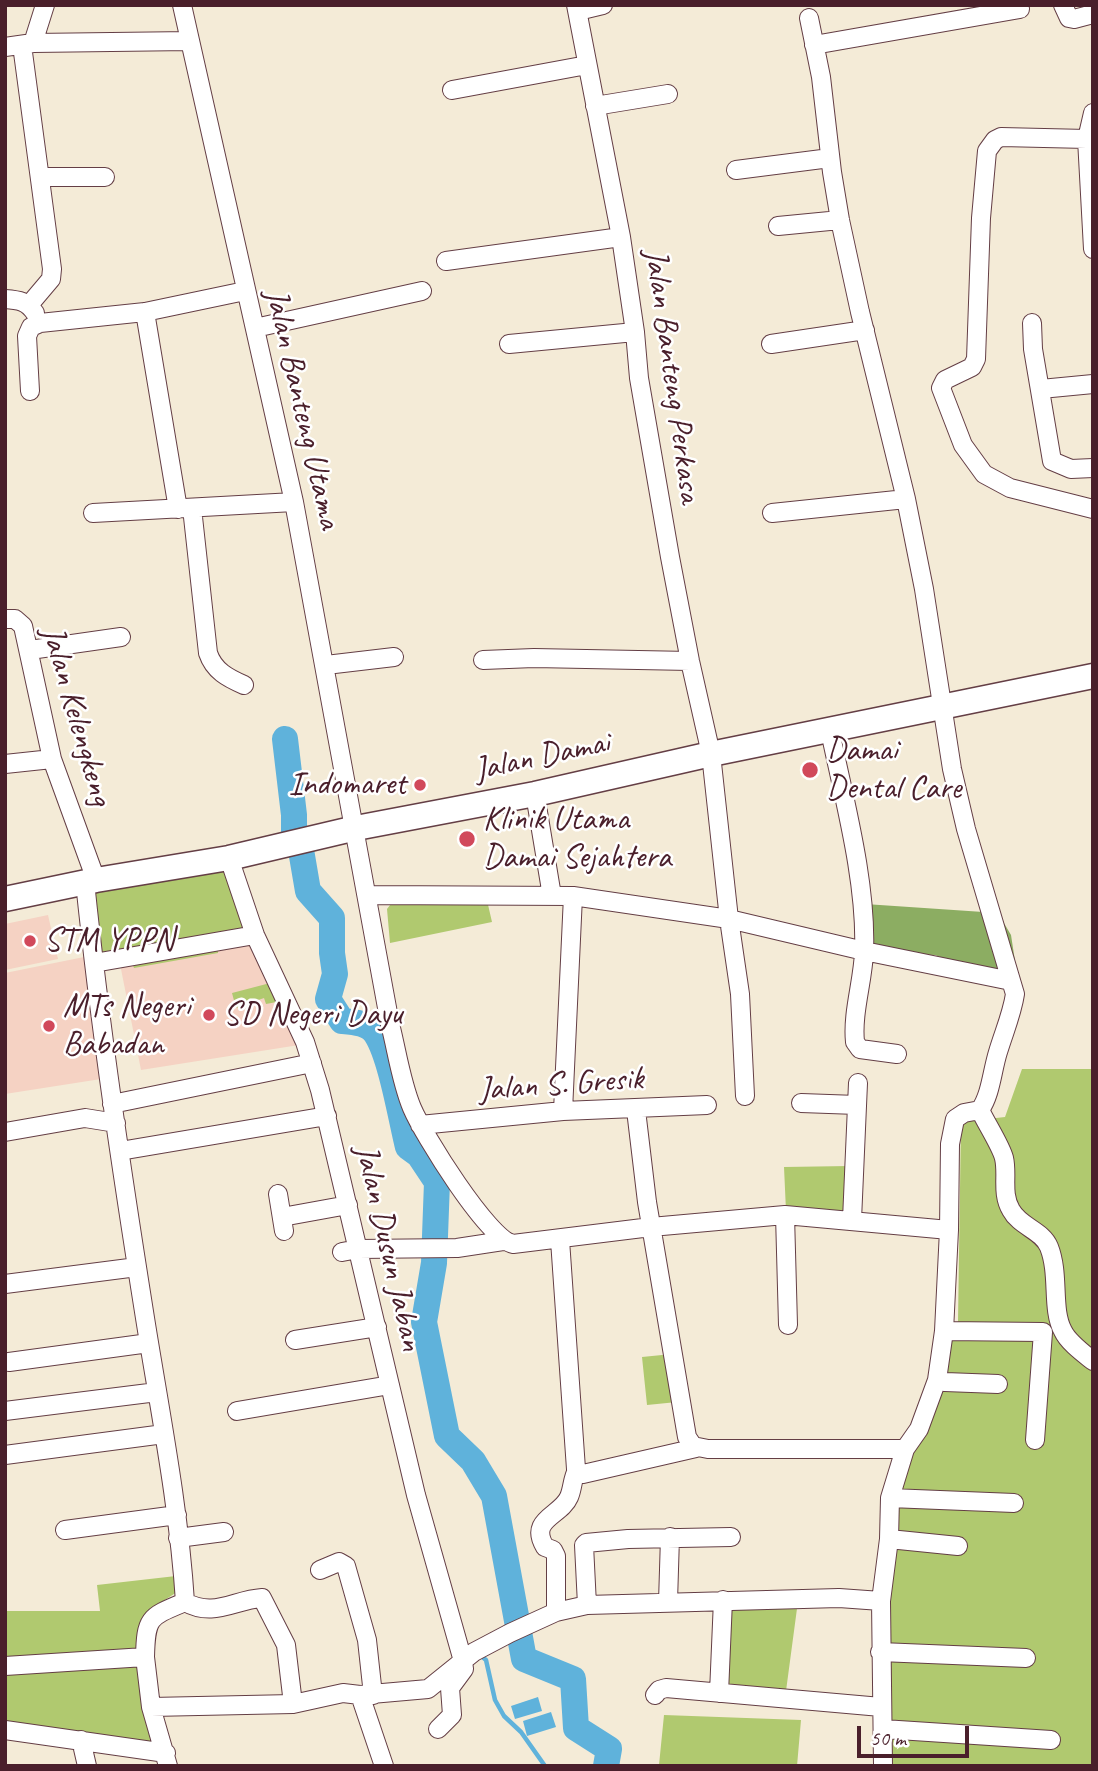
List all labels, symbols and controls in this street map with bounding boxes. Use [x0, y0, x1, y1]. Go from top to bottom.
street label: Jalan Banteng Perkasa [635, 247, 709, 505]
street label: Jalan Banteng Utama [255, 285, 349, 533]
street label: Jalan Kelengkeng [32, 622, 120, 810]
street label: Jalan Damai [471, 723, 613, 791]
place label: Damai Dental Care [826, 731, 961, 809]
marker: Damai Dental Care [800, 760, 820, 780]
place label: Indomaret [288, 765, 406, 805]
marker: Indomaret [412, 777, 428, 793]
place label: Klinik Utama Damai Sejahtera [483, 800, 671, 878]
marker: Klinik Utama Damai Sejahtera [457, 829, 477, 849]
place label: STM YPPN [44, 921, 173, 961]
marker: STM YPPN [22, 933, 38, 949]
place label: MTs Negeri Babadan [63, 987, 190, 1065]
place label: SD Negeri Dayu [223, 995, 402, 1035]
marker: SD Negeri Dayu [201, 1007, 217, 1023]
marker: MTs Negeri Babadan [41, 1018, 57, 1034]
street label: Jalan S. Gresik [478, 1060, 644, 1110]
street label: Jalan Dusun Jaban [345, 1141, 431, 1355]
scale bar [860, 1712, 972, 1756]
text: 50 m [870, 1725, 906, 1751]

